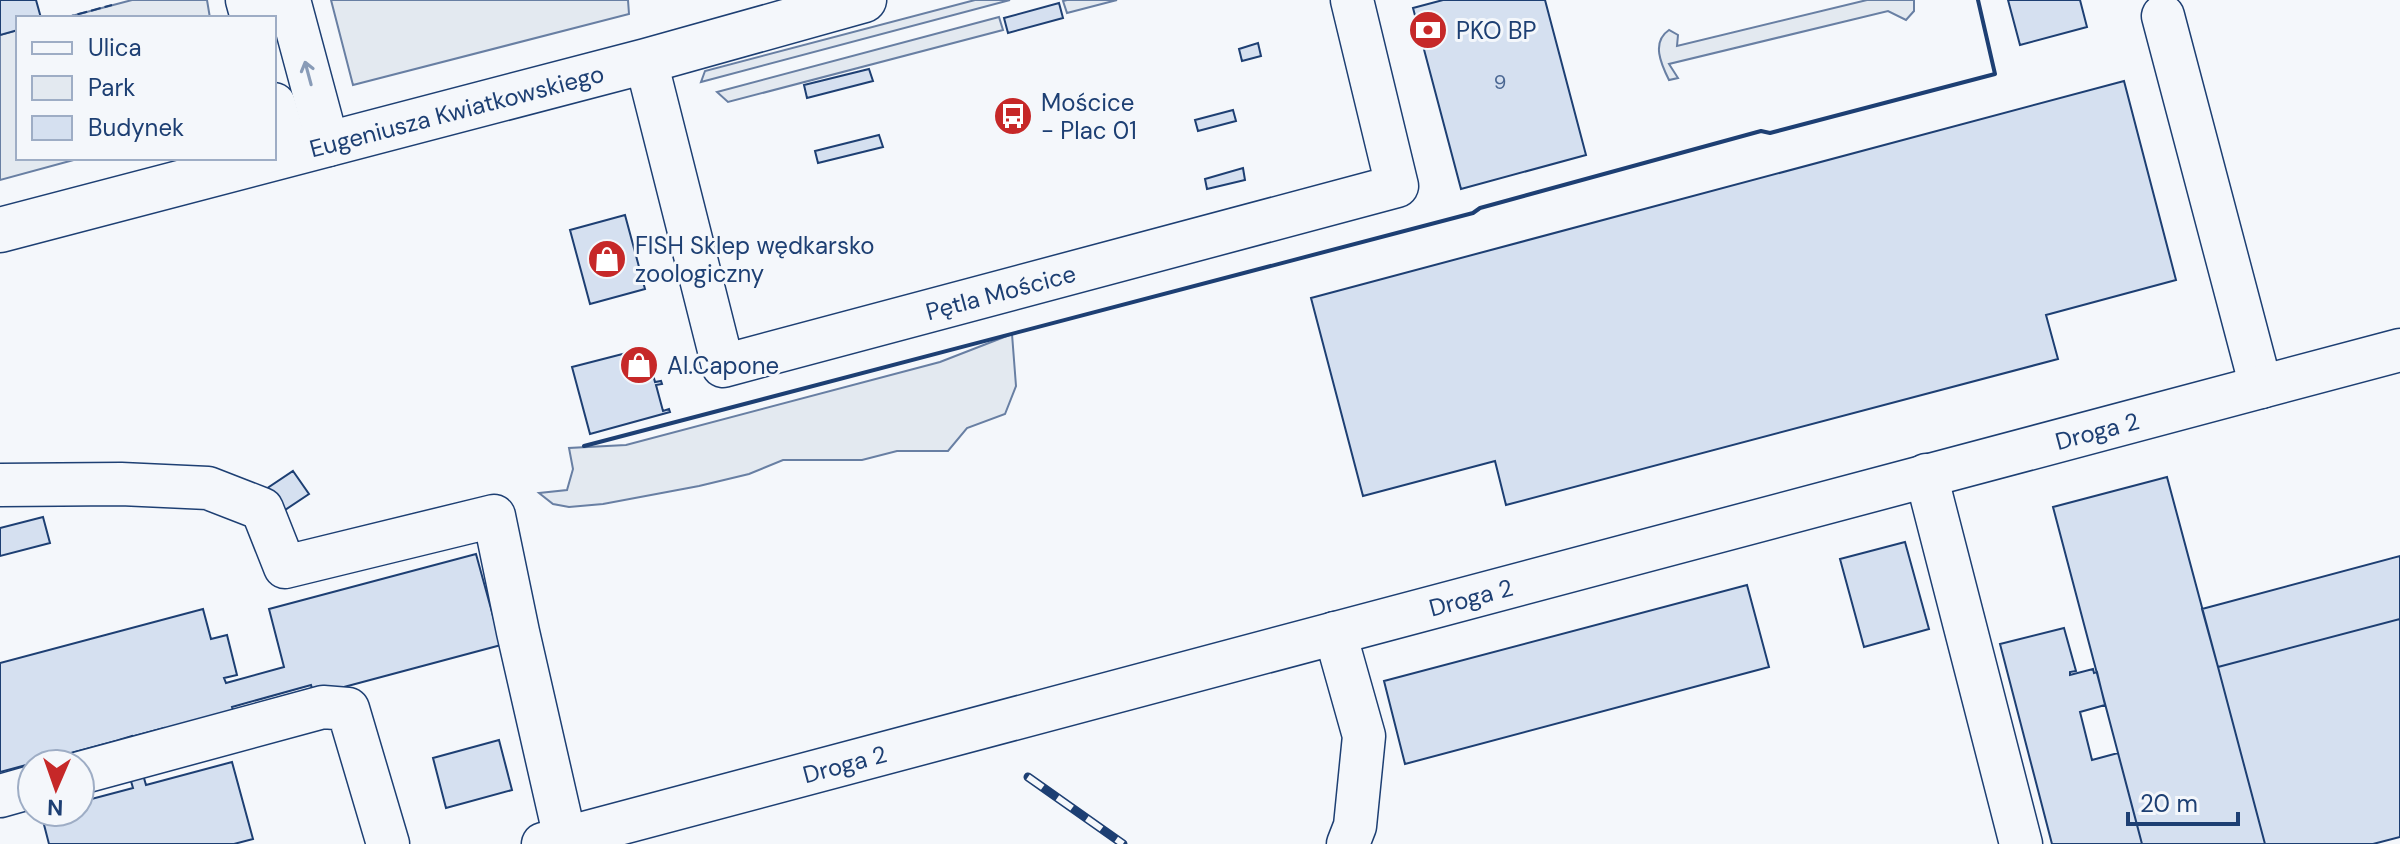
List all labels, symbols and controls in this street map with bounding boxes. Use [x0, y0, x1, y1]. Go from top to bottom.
bank icon: PKO BP [1407, 9, 1449, 51]
place label: PKO BP [1456, 15, 1536, 46]
legend [16, 16, 276, 160]
text: Ulica [88, 32, 142, 63]
street label: Eugeniusza Kwiatkowskiego [306, 57, 607, 164]
one-way arrow [300, 60, 315, 86]
house number: 9 [1494, 69, 1506, 95]
text: Park [88, 72, 135, 103]
place label: Mościce - Plac 01 [1041, 87, 1137, 146]
bus stop icon: Mościce - Plac 01 [992, 95, 1034, 137]
text: Budynek [88, 112, 184, 143]
place label: FISH Sklep wędkarsko zoologiczny [635, 230, 875, 289]
shop icon: FISH Sklep wędkarsko zoologiczny [586, 238, 628, 280]
street label: Pętla Mościce [922, 257, 1079, 327]
shop icon: Al.Capone [618, 344, 660, 386]
place label: Al.Capone [667, 350, 779, 381]
street label: Droga 2 [2052, 405, 2142, 457]
street label: Droga 2 [1425, 571, 1516, 623]
street label: Droga 2 [799, 738, 890, 790]
north arrow [16, 748, 96, 828]
scale bar [2128, 776, 2238, 826]
text: 20 m [2140, 788, 2198, 819]
text: N [47, 793, 64, 822]

